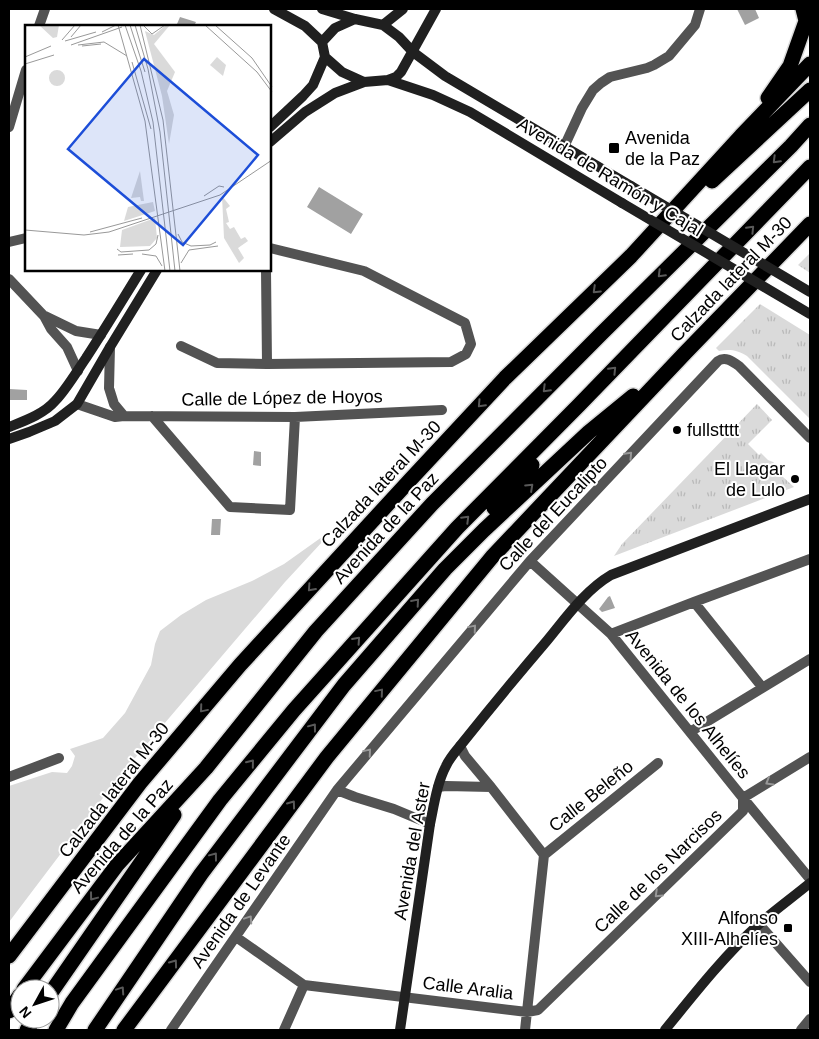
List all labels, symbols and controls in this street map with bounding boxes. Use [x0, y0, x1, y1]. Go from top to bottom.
inset map [25, 25, 271, 271]
street label: Avenida de Ramón y Cajal [514, 114, 706, 240]
place label: Avenida de la Paz [625, 128, 700, 169]
marker: Avenida de la Paz [607, 141, 621, 155]
one-way arrow [773, 154, 782, 163]
street label: Calzada lateral M-30 [666, 212, 796, 346]
one-way arrow [745, 225, 754, 234]
one-way arrow [658, 268, 667, 277]
one-way arrow [593, 284, 602, 293]
one-way arrow [607, 367, 616, 376]
one-way arrow [543, 383, 552, 392]
street label: Calle de López de Hoyos [181, 386, 383, 410]
one-way arrow [478, 399, 487, 408]
street label: Calzada lateral M-30 [317, 416, 445, 552]
place label: fullstttt [687, 420, 739, 440]
marker: fullstttt [671, 424, 683, 436]
one-way arrow [623, 452, 632, 461]
street label: Calle del Eucalipto [495, 453, 611, 575]
place label: El Llagar de Lulo [714, 459, 785, 500]
street label: Avenida de la Paz [329, 468, 443, 588]
marker: El Llagar de Lulo [789, 473, 801, 485]
one-way arrow [524, 484, 533, 493]
one-way arrow [460, 516, 469, 525]
one-way arrow [308, 582, 317, 591]
one-way arrow [411, 599, 419, 608]
one-way arrow [467, 625, 476, 634]
street label: Avenida de los Alhelíes [622, 626, 754, 782]
one-way arrow [351, 636, 360, 645]
one-way arrow [375, 689, 384, 698]
one-way arrow [199, 704, 208, 713]
street label: Calzada lateral M-30 [55, 718, 173, 862]
one-way arrow [307, 724, 315, 733]
one-way arrow [363, 749, 372, 758]
street label: Calle Beleño [545, 756, 637, 836]
one-way arrow [245, 759, 254, 768]
street label: Avenida de la Paz [67, 775, 177, 897]
one-way arrow [765, 775, 774, 785]
street label: Avenida del Aster [390, 780, 434, 922]
one-way arrow [286, 801, 294, 810]
street label: Calle de los Narcisos [590, 805, 726, 937]
street label: Avenida de Levante [187, 830, 295, 972]
one-way arrow [208, 852, 217, 862]
one-way arrow [654, 888, 663, 897]
one-way arrow [90, 891, 99, 901]
place label: Alfonso XIII-Alhelíes [681, 908, 778, 949]
one-way arrow [243, 915, 252, 924]
marker: Alfonso XIII-Alhelíes [782, 922, 794, 934]
one-way arrow [168, 959, 177, 969]
street label: Calle Aralia [422, 973, 515, 1004]
north arrow [10, 979, 60, 1029]
one-way arrow [115, 986, 125, 995]
text: N [16, 1003, 34, 1021]

